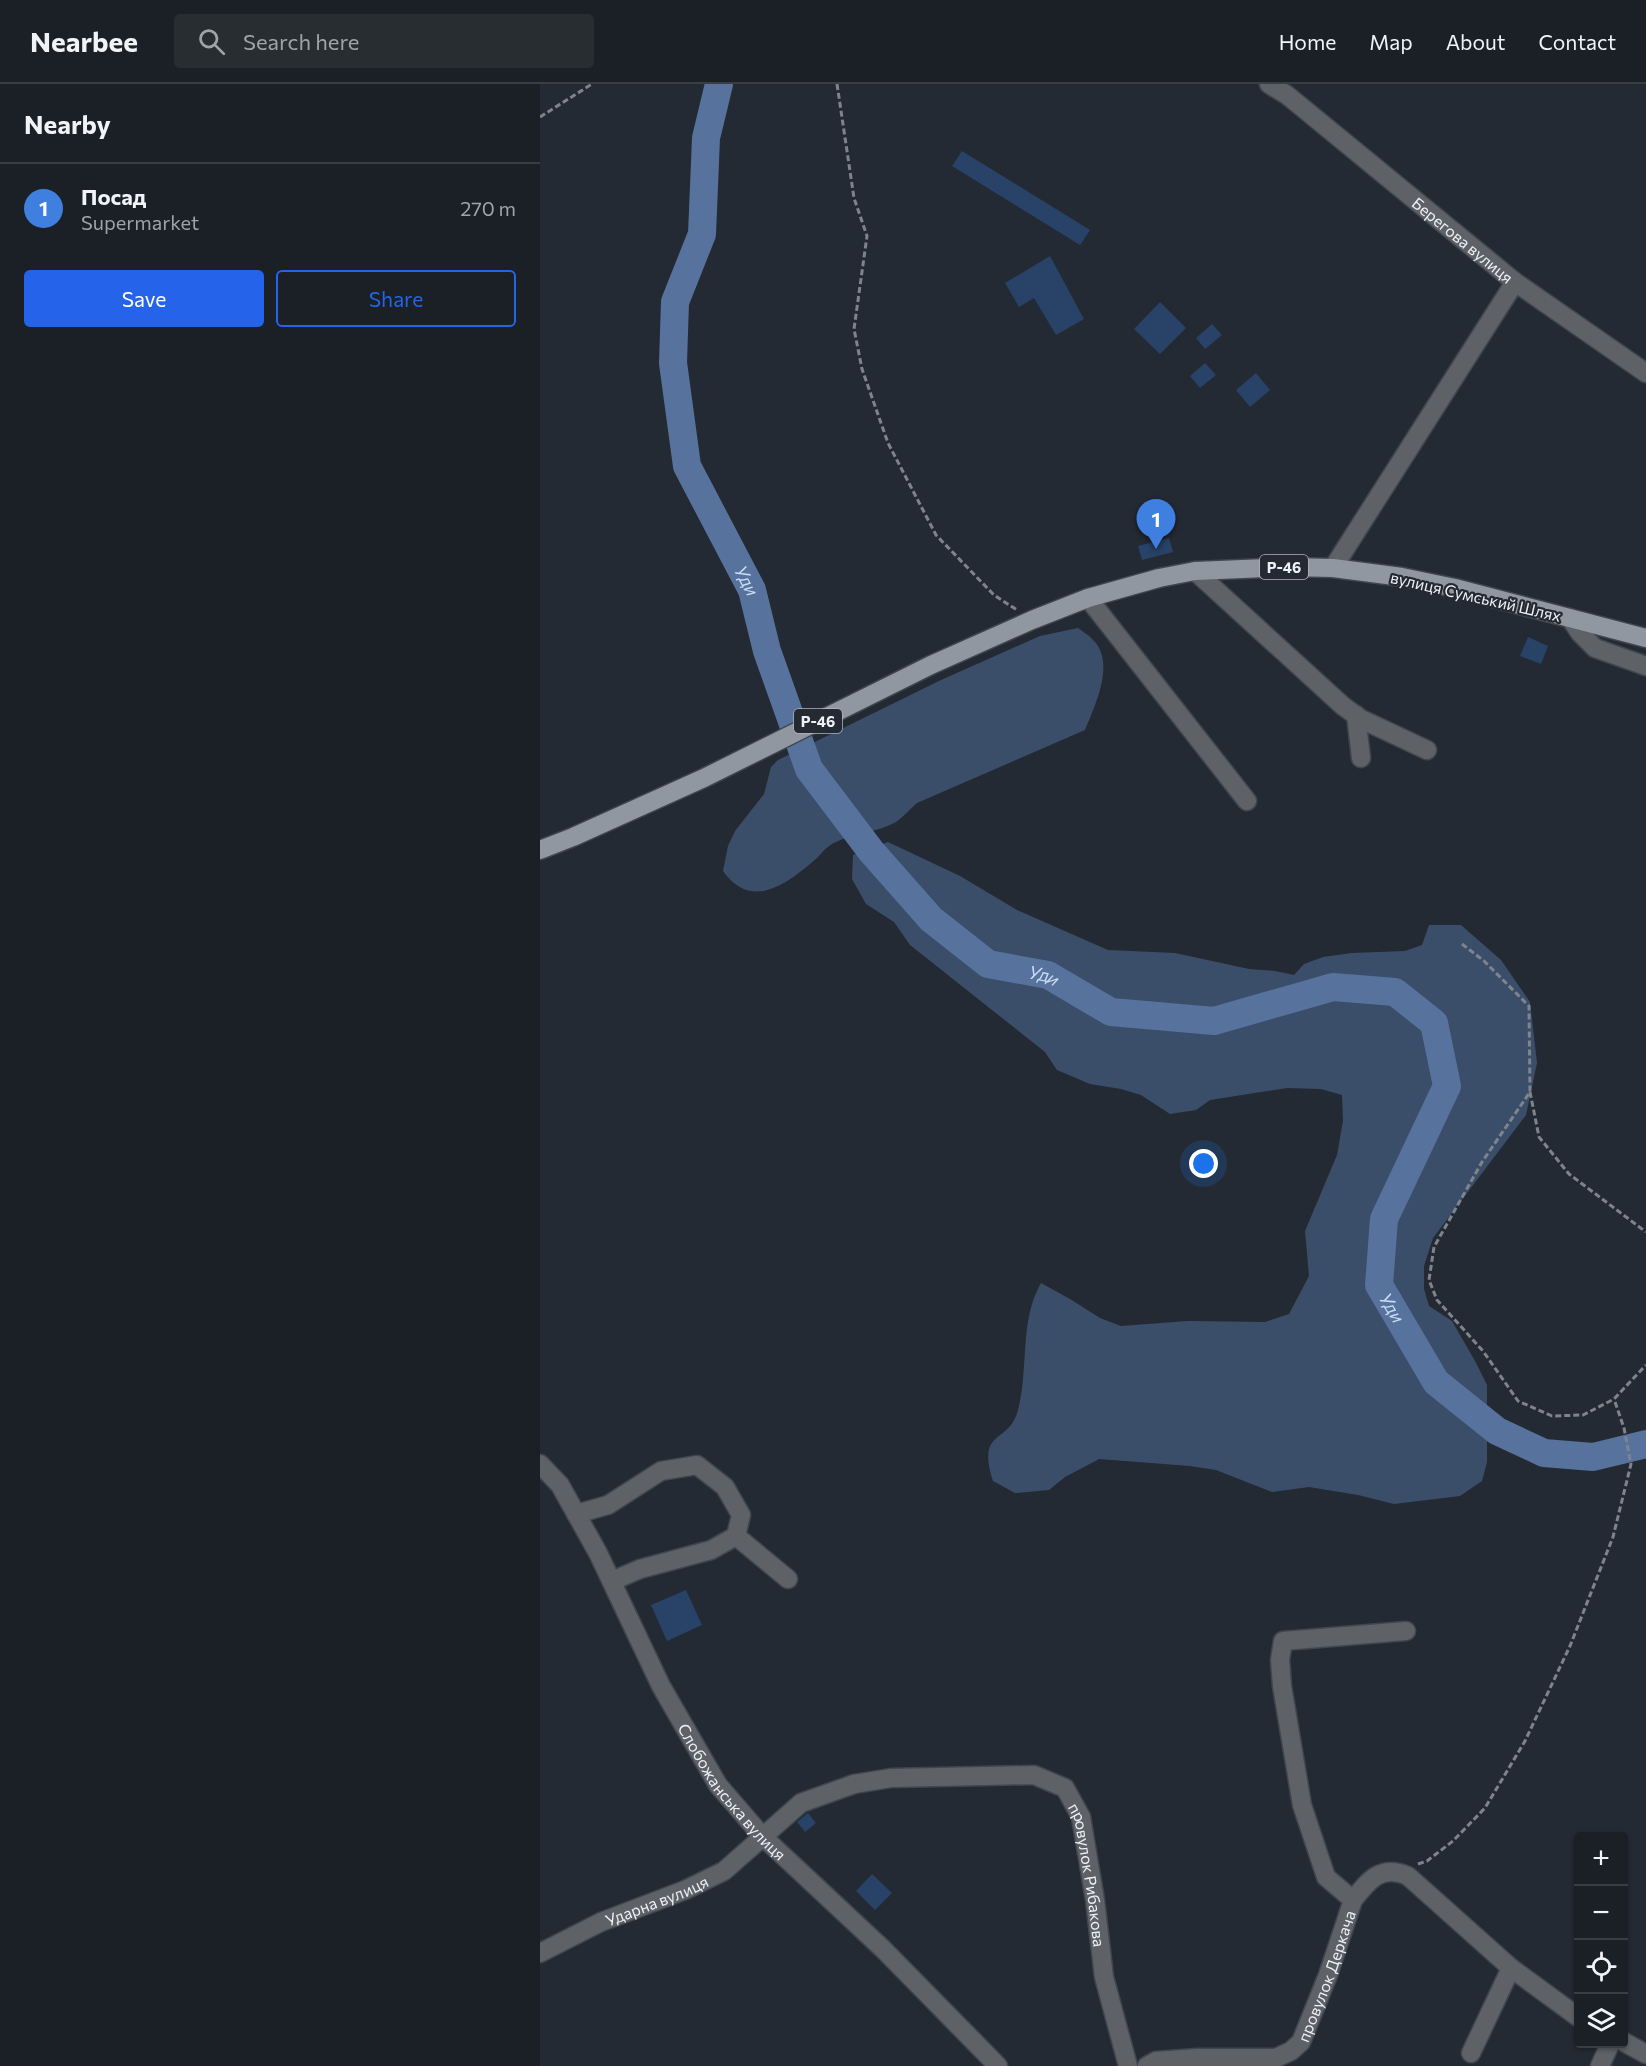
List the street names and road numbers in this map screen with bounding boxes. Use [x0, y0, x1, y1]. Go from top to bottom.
street label: Берегова вулиця [1409, 193, 1518, 287]
road number: Р-46 [1260, 555, 1308, 579]
street label: вулиця Сумський Шлях [1389, 567, 1564, 625]
road number: Р-46 [794, 709, 842, 733]
street label: Слобожанська вулиця [675, 1720, 790, 1863]
street label: провулок Рибакова [1065, 1799, 1110, 1948]
street label: Ударна вулиця [602, 1871, 711, 1929]
street label: провулок Деркача [1293, 1908, 1358, 2044]

